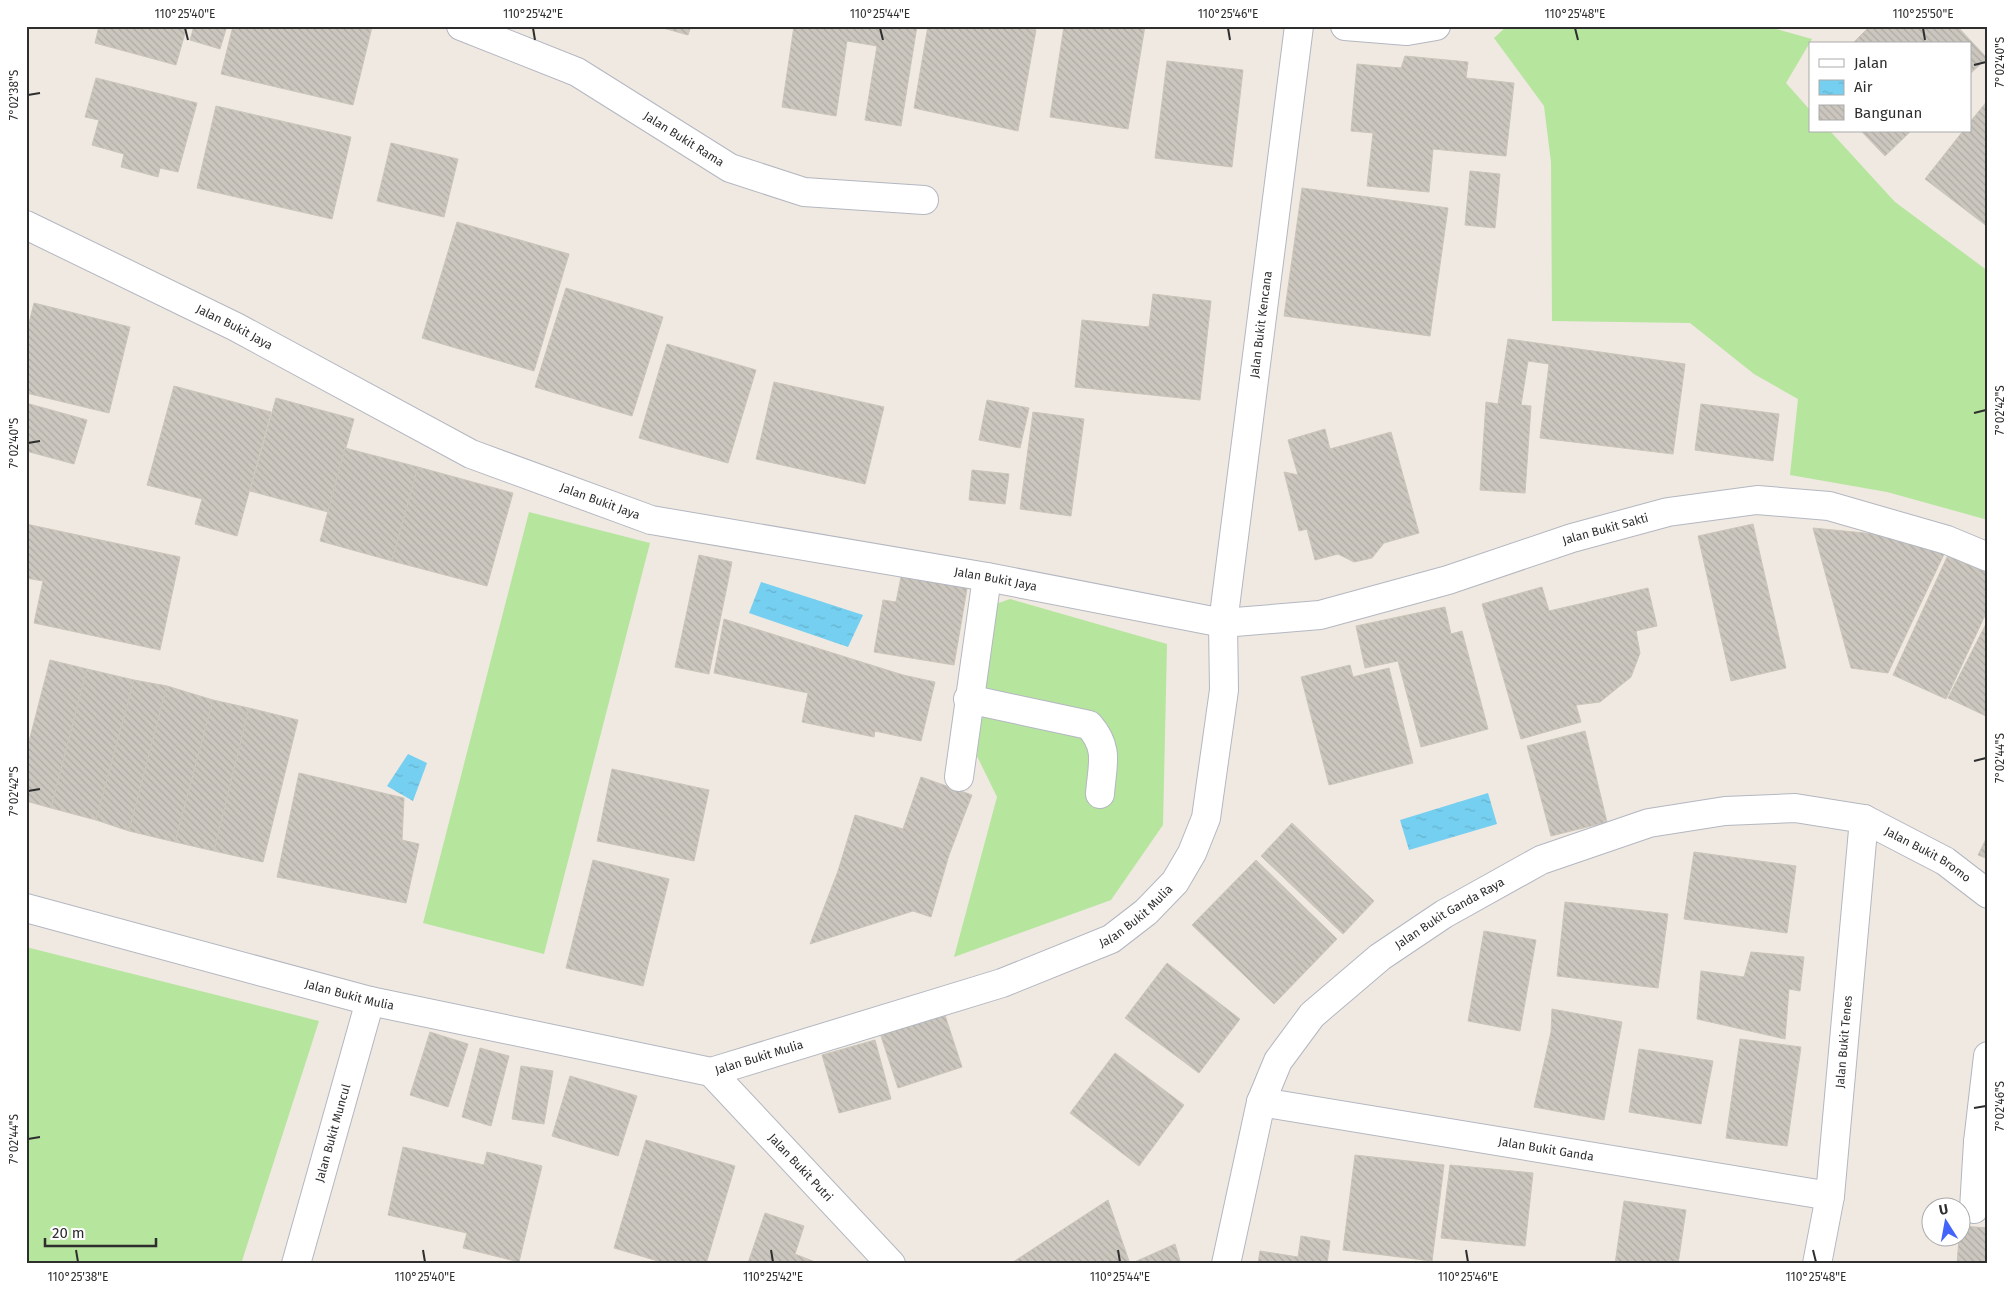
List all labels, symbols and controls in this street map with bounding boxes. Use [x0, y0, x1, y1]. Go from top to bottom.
text: 110°25'40"E [154, 7, 216, 21]
text: 110°25'42"E [503, 7, 563, 21]
text: 110°25'44"E [850, 7, 910, 21]
text: 110°25'46"E [1198, 7, 1258, 21]
text: 110°25'48"E [1545, 7, 1605, 21]
text: 110°25'50"E [1892, 7, 1954, 21]
text: 7°02'40"S [1993, 36, 2007, 87]
legend [1809, 42, 1972, 132]
text: Jalan [1854, 54, 1888, 72]
text: 7°02'38"S [7, 69, 21, 120]
text: Air [1854, 78, 1873, 96]
text: Bangunan [1854, 104, 1922, 122]
street label: Jalan Bukit Rama [641, 109, 727, 170]
street label: Jalan Bukit Kencana [1247, 270, 1275, 379]
street label: Jalan Bukit Jaya [194, 302, 275, 352]
text: 7°02'42"S [1993, 385, 2007, 435]
text: 7°02'40"S [7, 417, 21, 468]
street label: Jalan Bukit Jaya [558, 480, 642, 522]
street label: Jalan Bukit Sakti [1560, 511, 1650, 548]
street label: Jalan Bukit Jaya [953, 565, 1038, 594]
text: 7°02'44"S [1993, 733, 2007, 783]
text: 7°02'42"S [7, 766, 21, 816]
street label: Jalan Bukit Bromo [1882, 824, 1974, 885]
street label: Jalan Bukit Ganda Raya [1392, 875, 1507, 952]
street label: Jalan Bukit Mulia [1097, 882, 1175, 950]
street label: Jalan Bukit Mulia [303, 977, 395, 1013]
street label: Jalan Bukit Tenes [1833, 995, 1855, 1089]
street label: Jalan Bukit Mulia [713, 1037, 805, 1077]
text: 7°02'46"S [1993, 1080, 2007, 1131]
street label: Jalan Bukit Muncul [312, 1082, 353, 1184]
text: 7°02'44"S [7, 1114, 21, 1164]
street label: Jalan Bukit Putri [765, 1131, 836, 1204]
street label: Jalan Bukit Ganda [1497, 1134, 1595, 1164]
north arrow [1922, 1198, 1972, 1248]
text: U [1938, 1201, 1950, 1219]
scale bar [45, 1215, 156, 1247]
text: 20 m [52, 1224, 85, 1242]
text: 110°25'38"E [47, 1270, 109, 1284]
text: 110°25'40"E [394, 1270, 456, 1284]
text: 110°25'42"E [743, 1270, 803, 1284]
text: 110°25'44"E [1090, 1270, 1150, 1284]
text: 110°25'46"E [1438, 1270, 1498, 1284]
text: 110°25'48"E [1786, 1270, 1846, 1284]

